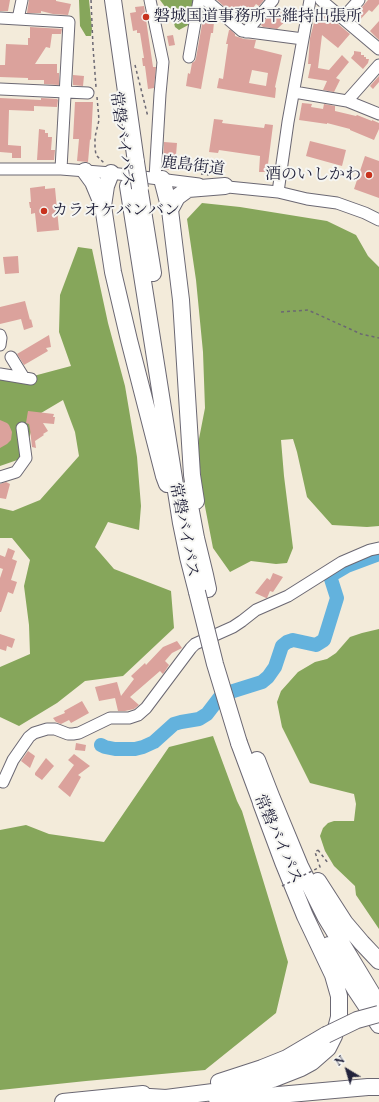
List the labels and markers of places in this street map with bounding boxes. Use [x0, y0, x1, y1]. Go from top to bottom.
place label: 磐城国道事務所平維持出張所 [154, 7, 362, 27]
marker: 磐城国道事務所平維持出張所 [141, 12, 151, 22]
place label: 酒のいしかわ [265, 165, 361, 185]
marker: 酒のいしかわ [364, 170, 374, 180]
place label: カラオケバンバン [52, 201, 180, 221]
marker: カラオケバンバン [39, 206, 49, 216]

